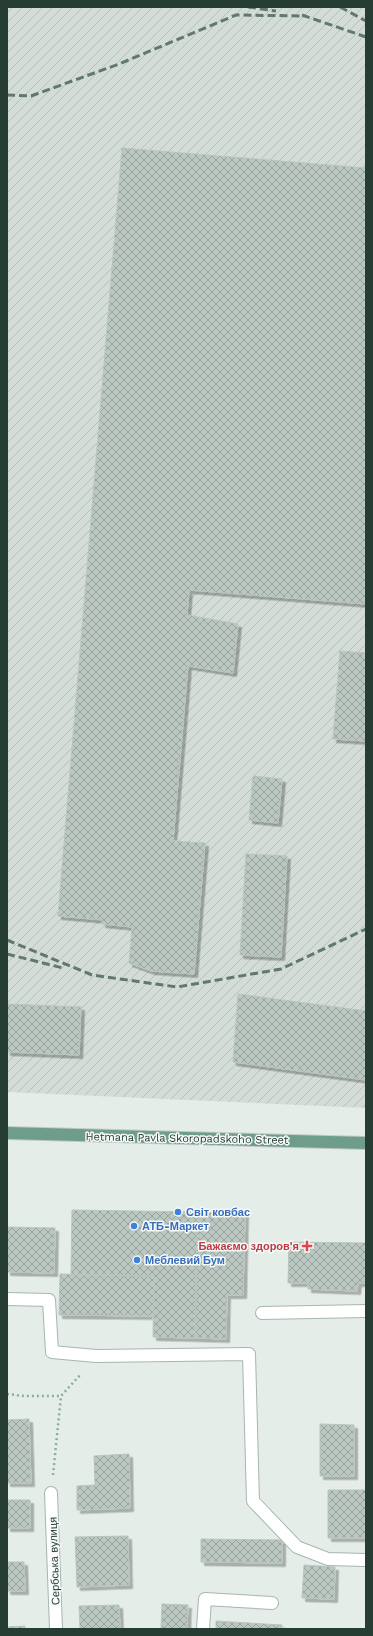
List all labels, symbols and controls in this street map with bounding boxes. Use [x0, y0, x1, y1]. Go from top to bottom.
street label: Hetmana Pavla Skoropadskoho Street [85, 1130, 289, 1147]
place label: Світ ковбас [186, 1206, 250, 1219]
marker: Світ ковбас [173, 1207, 183, 1217]
place label: АТБ-Маркет [142, 1220, 209, 1233]
marker: АТБ-Маркет [129, 1221, 139, 1231]
place label: Бажаємо здоров'я [198, 1240, 299, 1253]
marker: Бажаємо здоров'я [302, 1241, 312, 1251]
place label: Меблевий Бум [145, 1254, 225, 1267]
marker: Меблевий Бум [132, 1255, 142, 1265]
street label: Сербська вулиця [46, 1517, 63, 1605]

